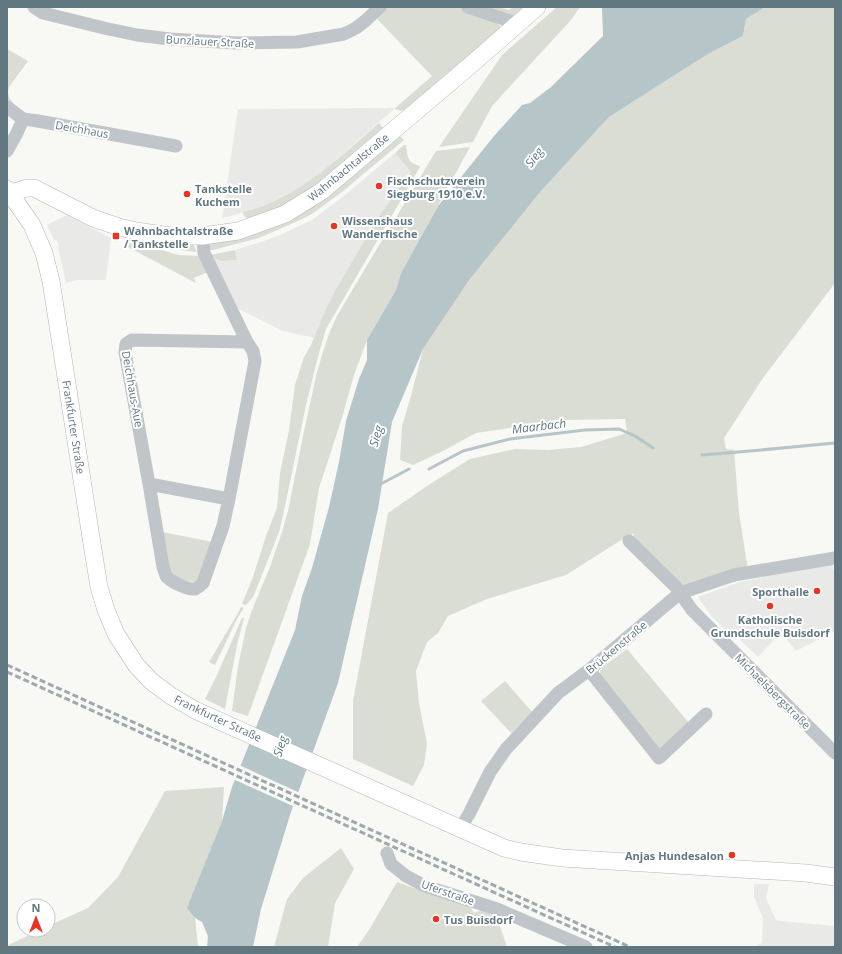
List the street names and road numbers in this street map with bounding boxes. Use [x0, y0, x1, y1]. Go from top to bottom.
street label: Bunzlauer Straße [165, 31, 255, 51]
street label: Deichhaus [54, 117, 110, 141]
street label: Wahnbachtalstraße [304, 130, 392, 204]
street label: Deichhaus-Aue [119, 350, 147, 428]
street label: Frankfurter Straße [59, 379, 89, 475]
street label: Brückenstraße [582, 617, 650, 677]
street label: Michaelsbergstraße [732, 650, 814, 732]
street label: Frankfurter Straße [172, 691, 264, 745]
street label: Uferstraße [419, 876, 477, 908]

